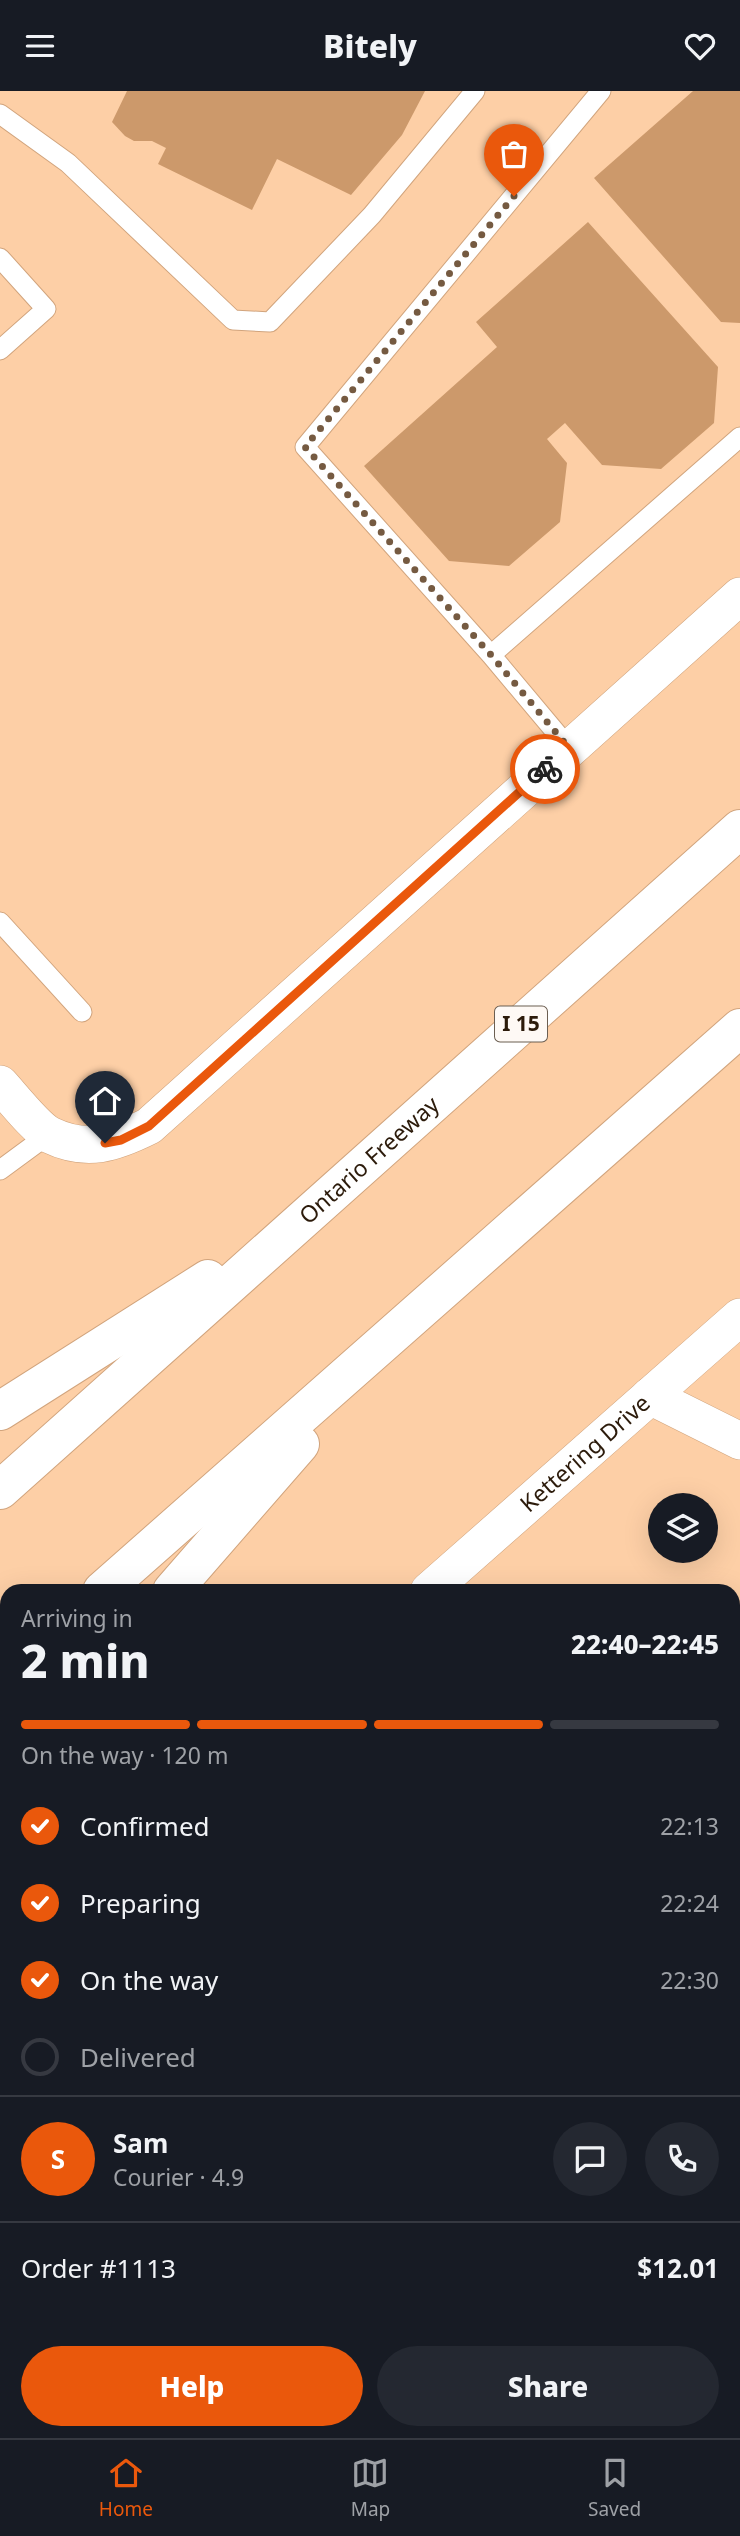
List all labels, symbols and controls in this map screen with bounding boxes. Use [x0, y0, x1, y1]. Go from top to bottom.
text: Bitely [323, 24, 417, 67]
icon: menu [21, 27, 59, 65]
icon: heart [681, 27, 719, 65]
pin [484, 124, 544, 196]
icon: bag [495, 135, 533, 173]
courier [510, 734, 580, 804]
icon: bike [526, 750, 564, 788]
road number: I 15 [495, 1007, 547, 1041]
pin [75, 1071, 135, 1143]
icon: home [86, 1082, 124, 1120]
street label: Ontario Freeway [291, 1088, 446, 1231]
street label: Kettering Drive [512, 1387, 656, 1519]
map controls [648, 1493, 718, 1563]
button: layers [648, 1493, 718, 1563]
text: Arriving in [21, 1602, 133, 1634]
text: 22:40–22:45 [571, 1626, 719, 1662]
text: 2 min [21, 1629, 150, 1691]
text: On the way · 120 m [21, 1739, 228, 1771]
icon: check [21, 1807, 59, 1845]
text: Confirmed [80, 1808, 210, 1844]
text: 22:13 [660, 1810, 719, 1842]
icon: check [21, 1884, 59, 1922]
text: Preparing [80, 1885, 201, 1921]
text: 22:24 [660, 1887, 719, 1919]
icon: check [21, 1961, 59, 1999]
text: On the way [80, 1962, 218, 1998]
text: 22:30 [660, 1964, 719, 1996]
text: Delivered [80, 2039, 196, 2075]
button: chat [553, 2122, 627, 2196]
button: phone [645, 2122, 719, 2196]
text: Sam [113, 2125, 168, 2161]
text: S [51, 2141, 65, 2177]
text: Courier · 4.9 [113, 2161, 244, 2193]
text: Order #1113 [21, 2250, 176, 2286]
text: $12.01 [637, 2250, 719, 2286]
button: Help [21, 2346, 363, 2426]
button: Share [377, 2346, 719, 2426]
tab: Home [99, 2454, 153, 2522]
tab: Map [351, 2454, 390, 2522]
tab: Saved [588, 2454, 641, 2522]

